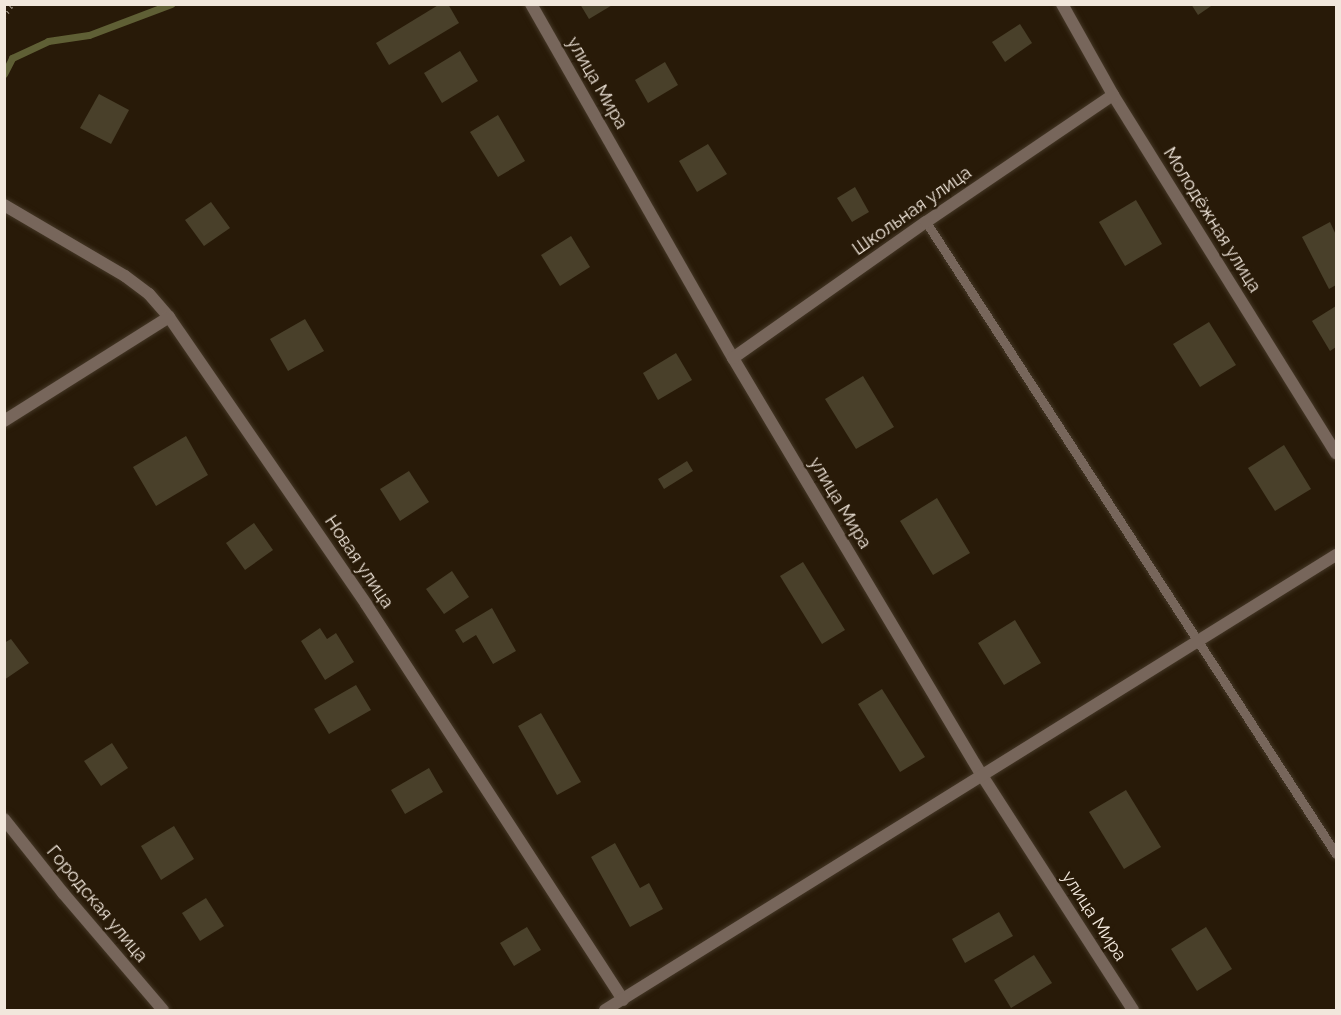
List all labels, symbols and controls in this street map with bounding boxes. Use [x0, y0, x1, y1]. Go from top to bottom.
street label: улица Мира [562, 33, 632, 133]
street label: Молодёжная улица [1158, 143, 1266, 297]
street label: Школьная улица [848, 162, 976, 260]
street label: улица Мира [804, 453, 876, 553]
street label: Новая улица [320, 511, 398, 613]
street label: Городская улица [42, 841, 152, 967]
street label: улица Мира [1057, 867, 1131, 965]

